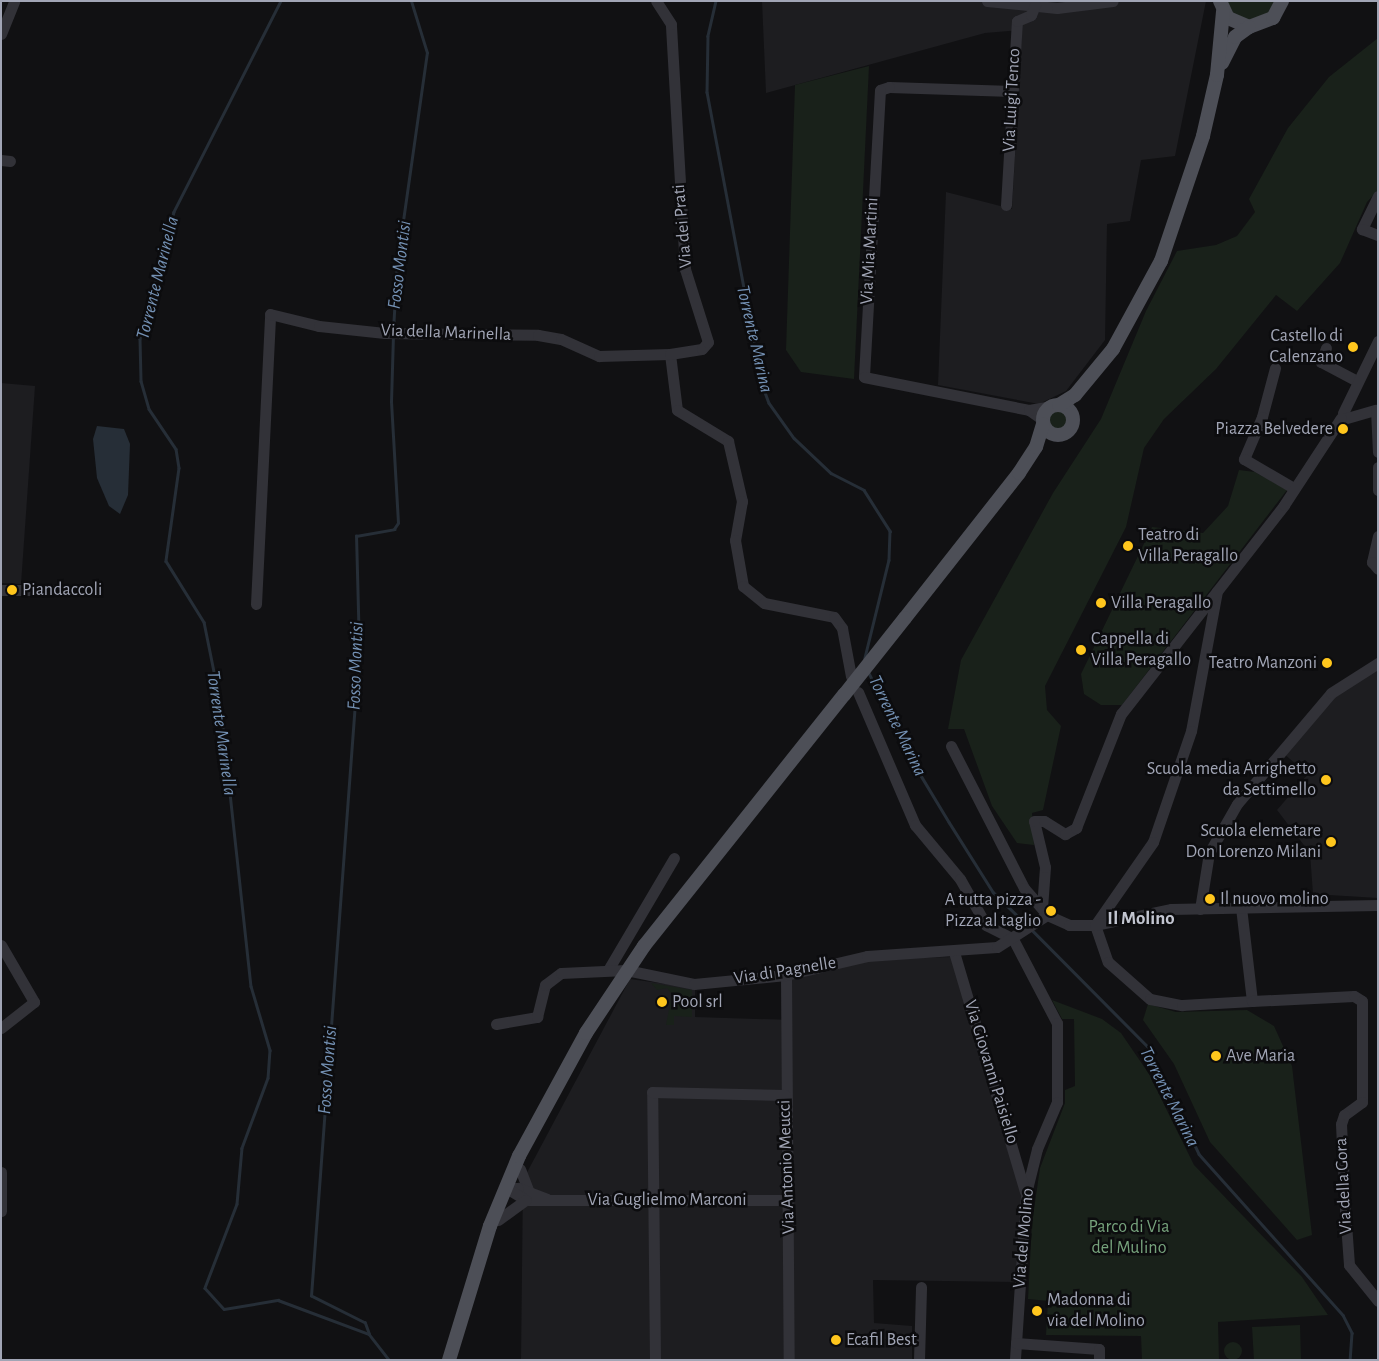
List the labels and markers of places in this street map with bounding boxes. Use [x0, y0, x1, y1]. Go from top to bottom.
place label: Castello di Calenzano [1270, 326, 1343, 368]
marker: Castello di Calenzano [1347, 341, 1359, 353]
place label: Piazza Belvedere [1215, 418, 1333, 440]
marker: Piazza Belvedere [1337, 423, 1349, 435]
place label: Teatro di Villa Peragallo [1138, 525, 1238, 568]
marker: Teatro di Villa Peragallo [1122, 540, 1134, 552]
place label: Piandaccoli [22, 579, 102, 601]
marker: Piandaccoli [6, 584, 18, 596]
place label: Villa Peragallo [1111, 592, 1211, 614]
marker: Villa Peragallo [1095, 597, 1107, 609]
place label: Cappella di Villa Peragallo [1091, 629, 1191, 672]
marker: Cappella di Villa Peragallo [1075, 644, 1087, 656]
place label: Teatro Manzoni [1208, 652, 1317, 674]
marker: Teatro Manzoni [1321, 657, 1333, 669]
place label: Scuola media Arrighetto da Settimello [1147, 759, 1316, 802]
marker: Scuola media Arrighetto da Settimello [1320, 774, 1332, 786]
place label: Scuola elemetare Don Lorenzo Milani [1185, 821, 1321, 864]
marker: Scuola elemetare Don Lorenzo Milani [1325, 836, 1337, 848]
place label: Il nuovo molino [1220, 888, 1329, 910]
place label: A tutta pizza - Pizza al taglio [945, 890, 1041, 932]
marker: Il nuovo molino [1204, 893, 1216, 905]
marker: A tutta pizza - Pizza al taglio [1045, 905, 1057, 917]
place label: Pool srl [672, 991, 723, 1013]
marker: Pool srl [656, 996, 668, 1008]
place label: Ave Maria [1226, 1045, 1295, 1067]
marker: Ave Maria [1210, 1050, 1222, 1062]
place label: Madonna di via del Molino [1047, 1290, 1145, 1332]
marker: Madonna di via del Molino [1031, 1305, 1043, 1317]
place label: Ecafil Best [846, 1329, 917, 1351]
marker: Ecafil Best [830, 1334, 842, 1346]

